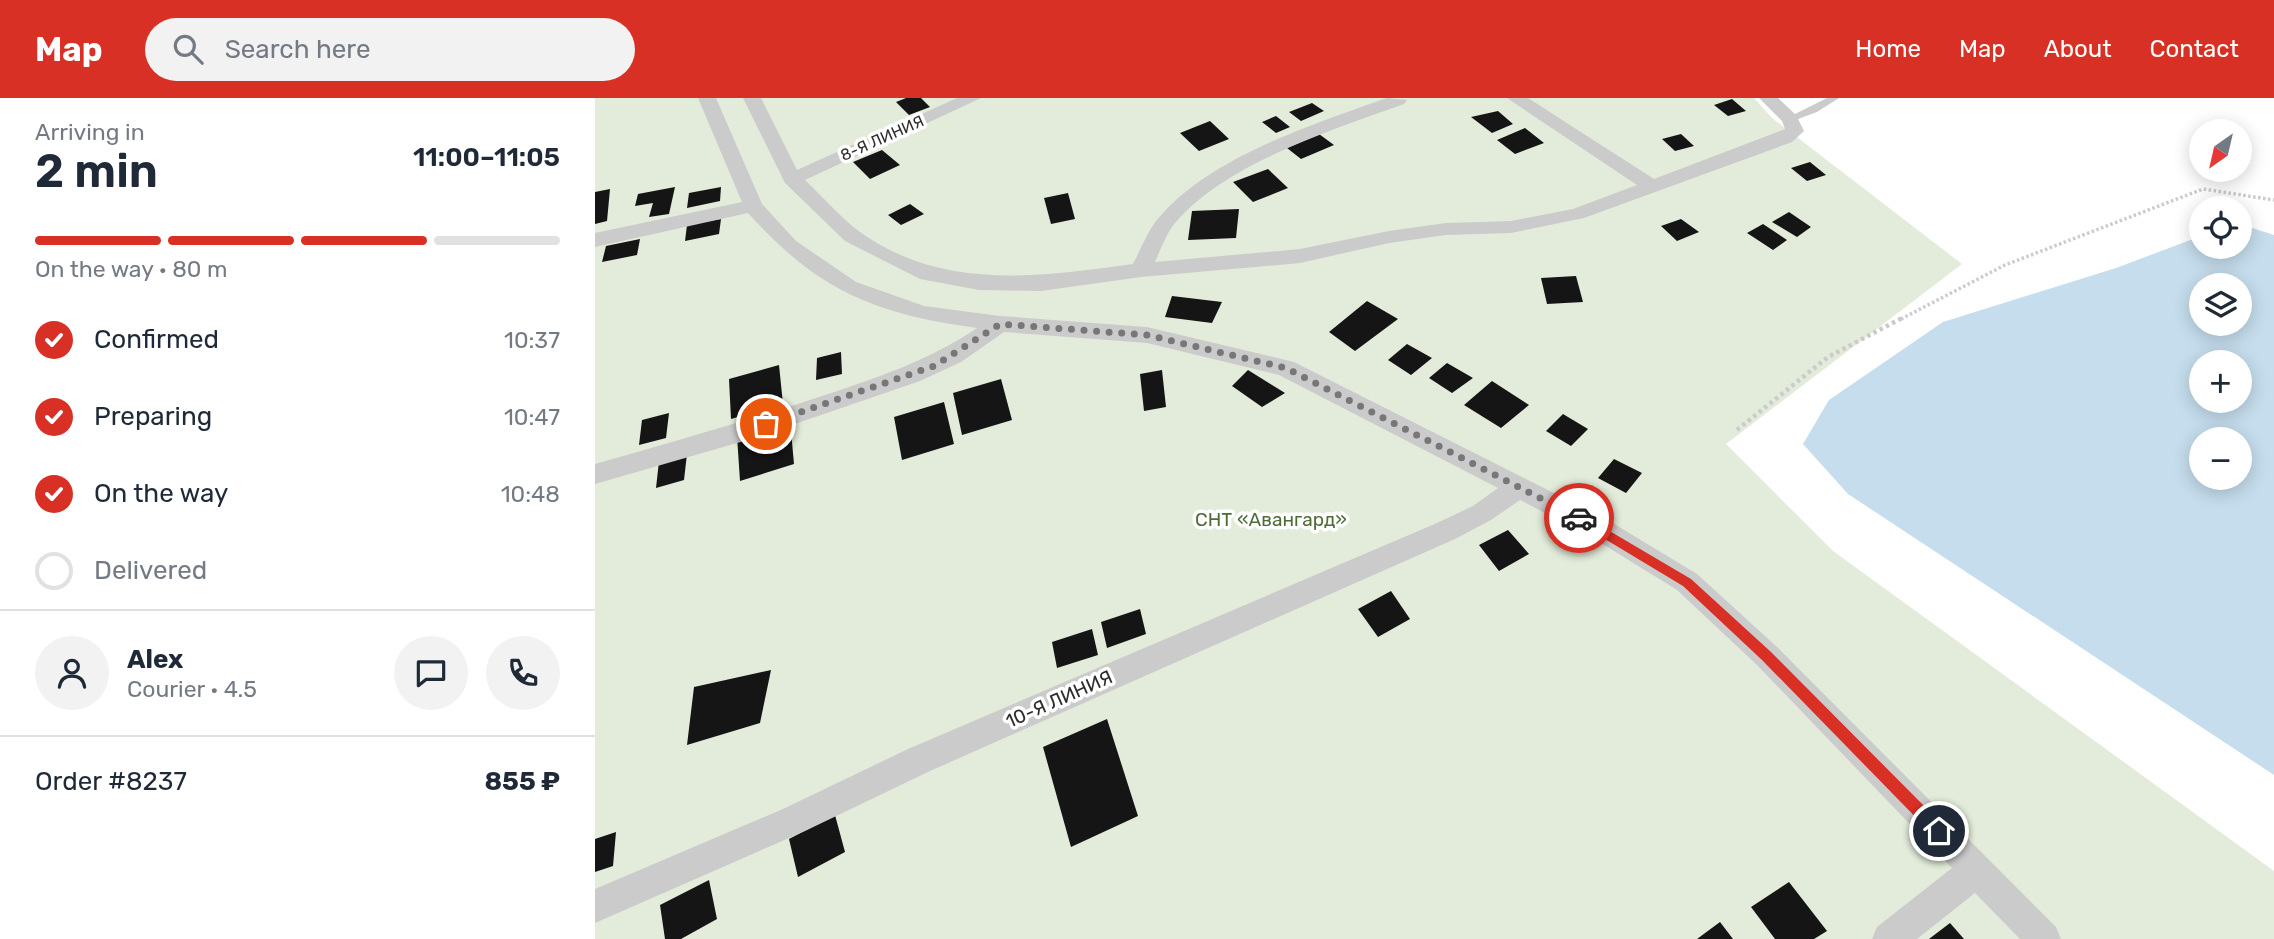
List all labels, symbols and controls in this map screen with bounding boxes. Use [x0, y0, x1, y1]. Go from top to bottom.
search box [145, 18, 635, 81]
text: Map [35, 30, 103, 69]
icon: search [169, 30, 207, 68]
text: Search here [225, 34, 370, 65]
text: Home [1855, 35, 1921, 63]
text: Map [1959, 35, 2006, 63]
text: About [2044, 35, 2112, 63]
text: Contact [2150, 35, 2239, 63]
street label: 8-Я ЛИНИЯ [837, 111, 927, 165]
text: Arriving in [35, 118, 145, 146]
north arrow [2189, 119, 2252, 182]
map controls [2189, 119, 2252, 490]
text: 11:00–11:05 [413, 142, 560, 173]
text: 2 min [35, 144, 158, 199]
button: locate [2189, 196, 2252, 259]
text: On the way · 80 m [35, 255, 227, 283]
button: layers [2189, 273, 2252, 336]
icon: check [35, 321, 73, 359]
text: Confirmed [94, 324, 219, 355]
text: 10:37 [504, 326, 560, 354]
button: + [2189, 350, 2252, 413]
pin [736, 394, 796, 454]
icon: check [35, 398, 73, 436]
text: Preparing [94, 401, 212, 432]
text: 10:47 [504, 403, 560, 431]
icon: bag [747, 405, 785, 443]
button: − [2189, 427, 2252, 490]
icon: check [35, 475, 73, 513]
text: On the way [94, 478, 228, 509]
text: 10:48 [501, 480, 560, 508]
courier [1544, 483, 1614, 553]
icon: car [1560, 499, 1598, 537]
park label: СНТ «Авангард» [1195, 508, 1347, 531]
text: Delivered [94, 555, 207, 586]
button: person [35, 636, 109, 710]
button: chat [394, 636, 468, 710]
button: phone [486, 636, 560, 710]
text: Alex [127, 644, 183, 675]
street label: 10-Я ЛИНИЯ [1002, 665, 1116, 733]
text: Courier · 4.5 [127, 675, 257, 703]
text: Order #8237 [35, 766, 187, 797]
text: 855 ₽ [485, 766, 560, 797]
pin [1909, 801, 1969, 861]
icon: home [1920, 812, 1958, 850]

